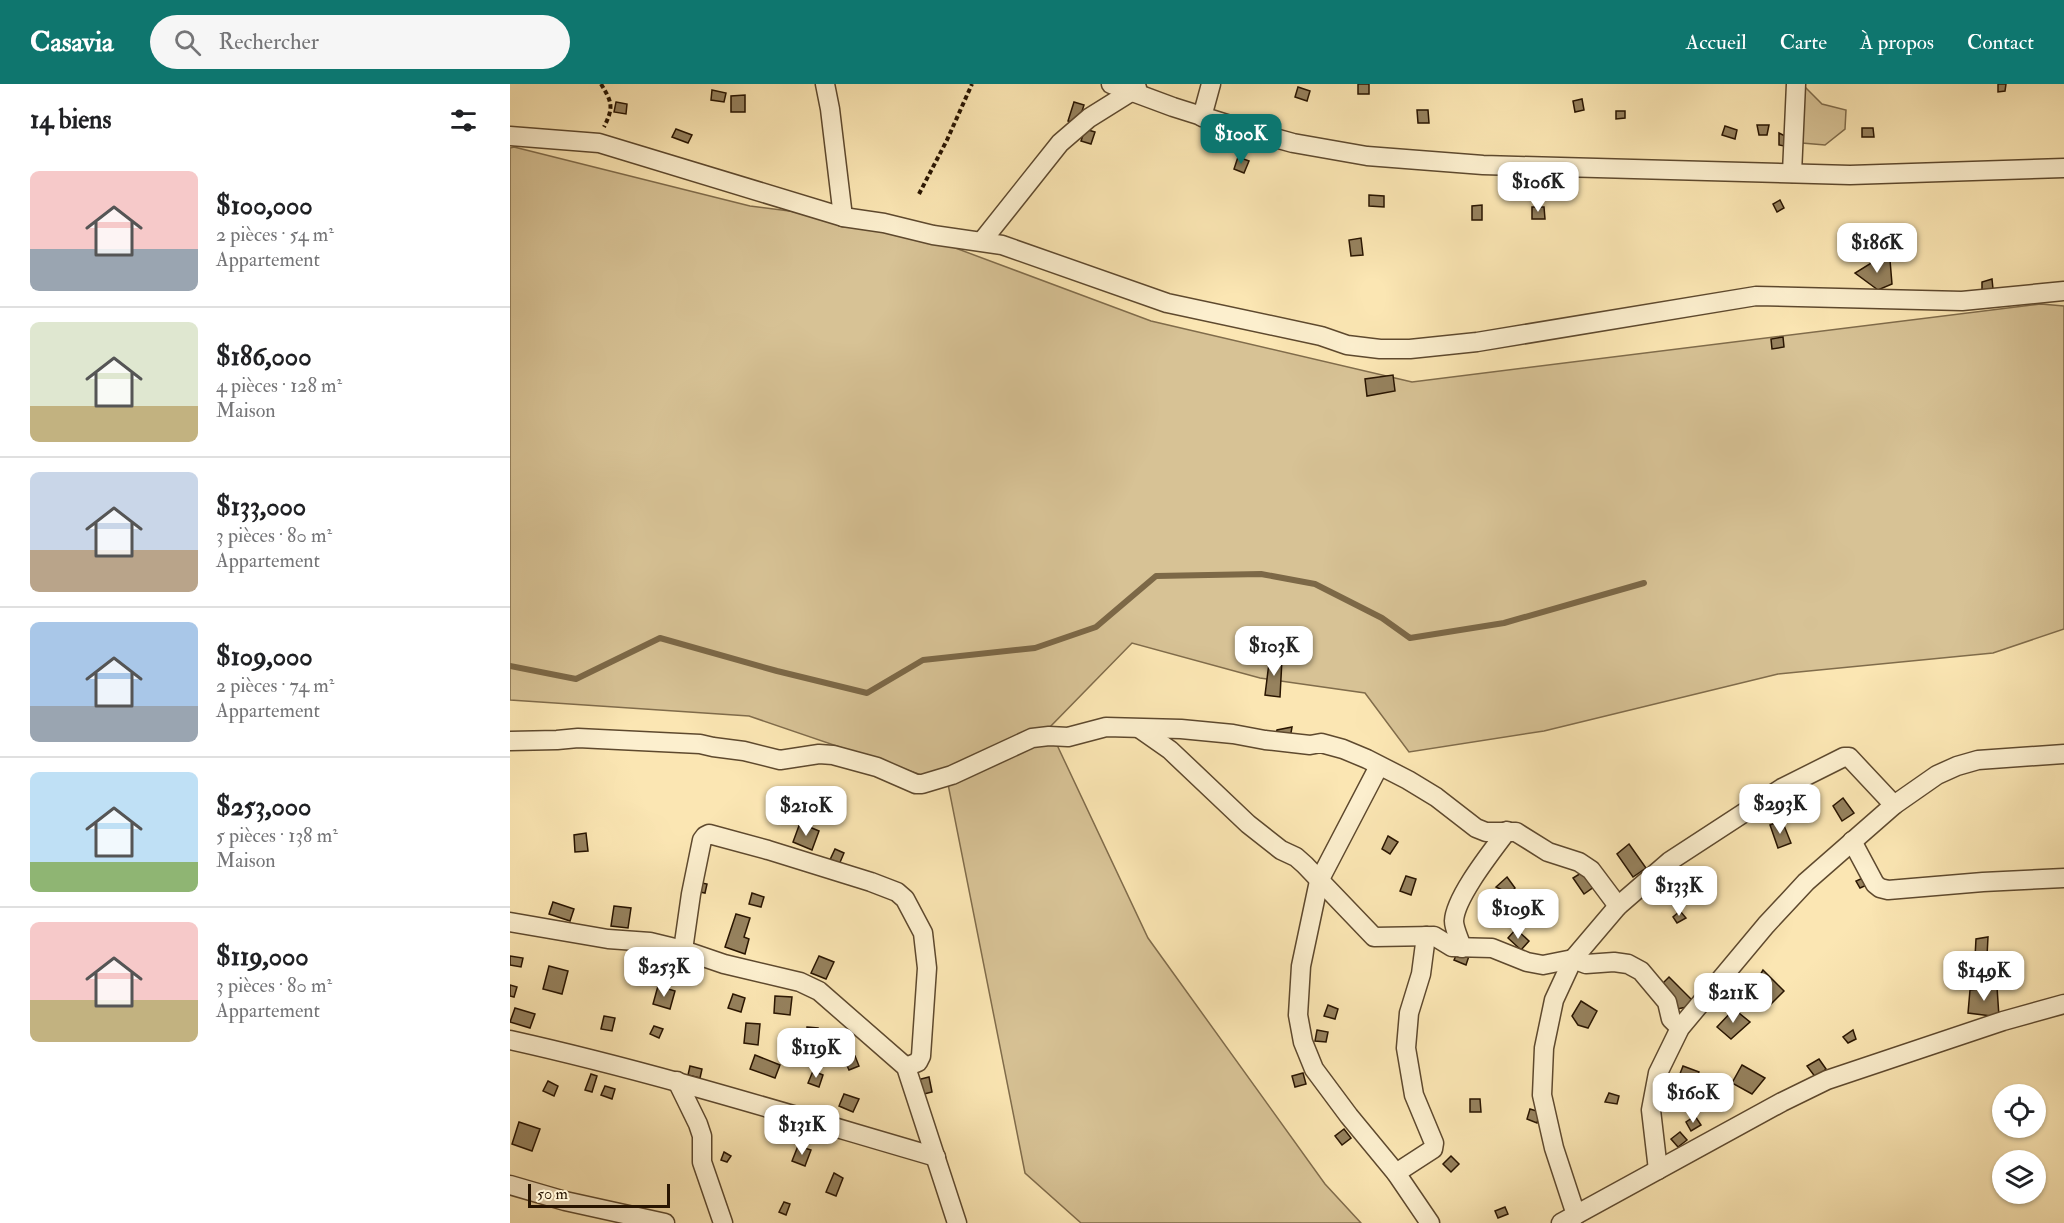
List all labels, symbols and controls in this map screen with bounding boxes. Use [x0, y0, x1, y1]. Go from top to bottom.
search box [150, 15, 570, 69]
text: Casavia [30, 25, 114, 60]
icon: search [171, 26, 204, 59]
text: Rechercher [219, 28, 319, 56]
text: Accueil [1686, 29, 1747, 56]
text: Carte [1780, 29, 1827, 56]
text: À propos [1860, 29, 1934, 56]
text: Contact [1967, 29, 2034, 56]
text: 14 biens [30, 104, 111, 136]
icon: filters [447, 104, 480, 137]
pin: $100K [1199, 114, 1283, 165]
text: $100K [1215, 121, 1267, 146]
pin: $106K [1496, 162, 1580, 213]
text: $106K [1512, 169, 1564, 194]
text: $100,000 [216, 190, 313, 222]
icon: home [78, 195, 150, 267]
text: 2 pièces · 54 m² [216, 222, 334, 247]
pin: $186K [1835, 223, 1919, 274]
text: $186K [1851, 230, 1903, 255]
text: Appartement [216, 247, 320, 272]
text: $186,000 [216, 341, 311, 373]
icon: home [78, 346, 150, 418]
text: 4 pièces · 128 m² [216, 373, 342, 398]
text: Maison [216, 398, 276, 423]
text: $133,000 [216, 491, 306, 523]
icon: home [78, 496, 150, 568]
text: 3 pièces · 80 m² [216, 523, 332, 548]
text: Appartement [216, 548, 320, 573]
pin: $103K [1232, 626, 1316, 677]
text: $103K [1249, 633, 1299, 658]
text: $109,000 [216, 641, 313, 673]
icon: home [78, 646, 150, 718]
text: 2 pièces · 74 m² [216, 673, 334, 698]
text: Appartement [216, 698, 320, 723]
pin: $293K [1738, 784, 1822, 835]
pin: $210K [764, 786, 848, 837]
text: $253,000 [216, 791, 311, 823]
text: $293K [1753, 791, 1807, 816]
text: $210K [780, 793, 832, 818]
icon: home [78, 796, 150, 868]
text: 5 pièces · 138 m² [216, 823, 338, 848]
text: Maison [216, 848, 276, 873]
pin: $133K [1637, 866, 1721, 917]
text: $133K [1655, 873, 1703, 898]
pin: $109K [1476, 889, 1560, 940]
text: $109K [1492, 896, 1544, 921]
text: $119,000 [216, 941, 309, 973]
icon: home [78, 946, 150, 1018]
pin: $253K [622, 947, 706, 998]
pin: $149K [1942, 951, 2026, 1002]
text: $253K [638, 954, 690, 979]
text: $149K [1957, 958, 2011, 983]
text: 3 pièces · 80 m² [216, 973, 332, 998]
pin: $211K [1691, 973, 1775, 1024]
text: $211K [1708, 980, 1758, 1005]
text: Appartement [216, 998, 320, 1023]
pin: $119K [774, 1028, 858, 1079]
text: $119K [791, 1035, 841, 1060]
pin: $160K [1651, 1073, 1735, 1124]
text: $160K [1667, 1080, 1719, 1105]
map controls [1992, 1084, 2046, 1204]
button: locate [1992, 1084, 2046, 1138]
pin: $131K [760, 1105, 844, 1156]
text: $131K [778, 1112, 826, 1137]
button: layers [1992, 1150, 2046, 1204]
scale bar [528, 1181, 670, 1208]
text: 50 m [537, 1184, 568, 1204]

